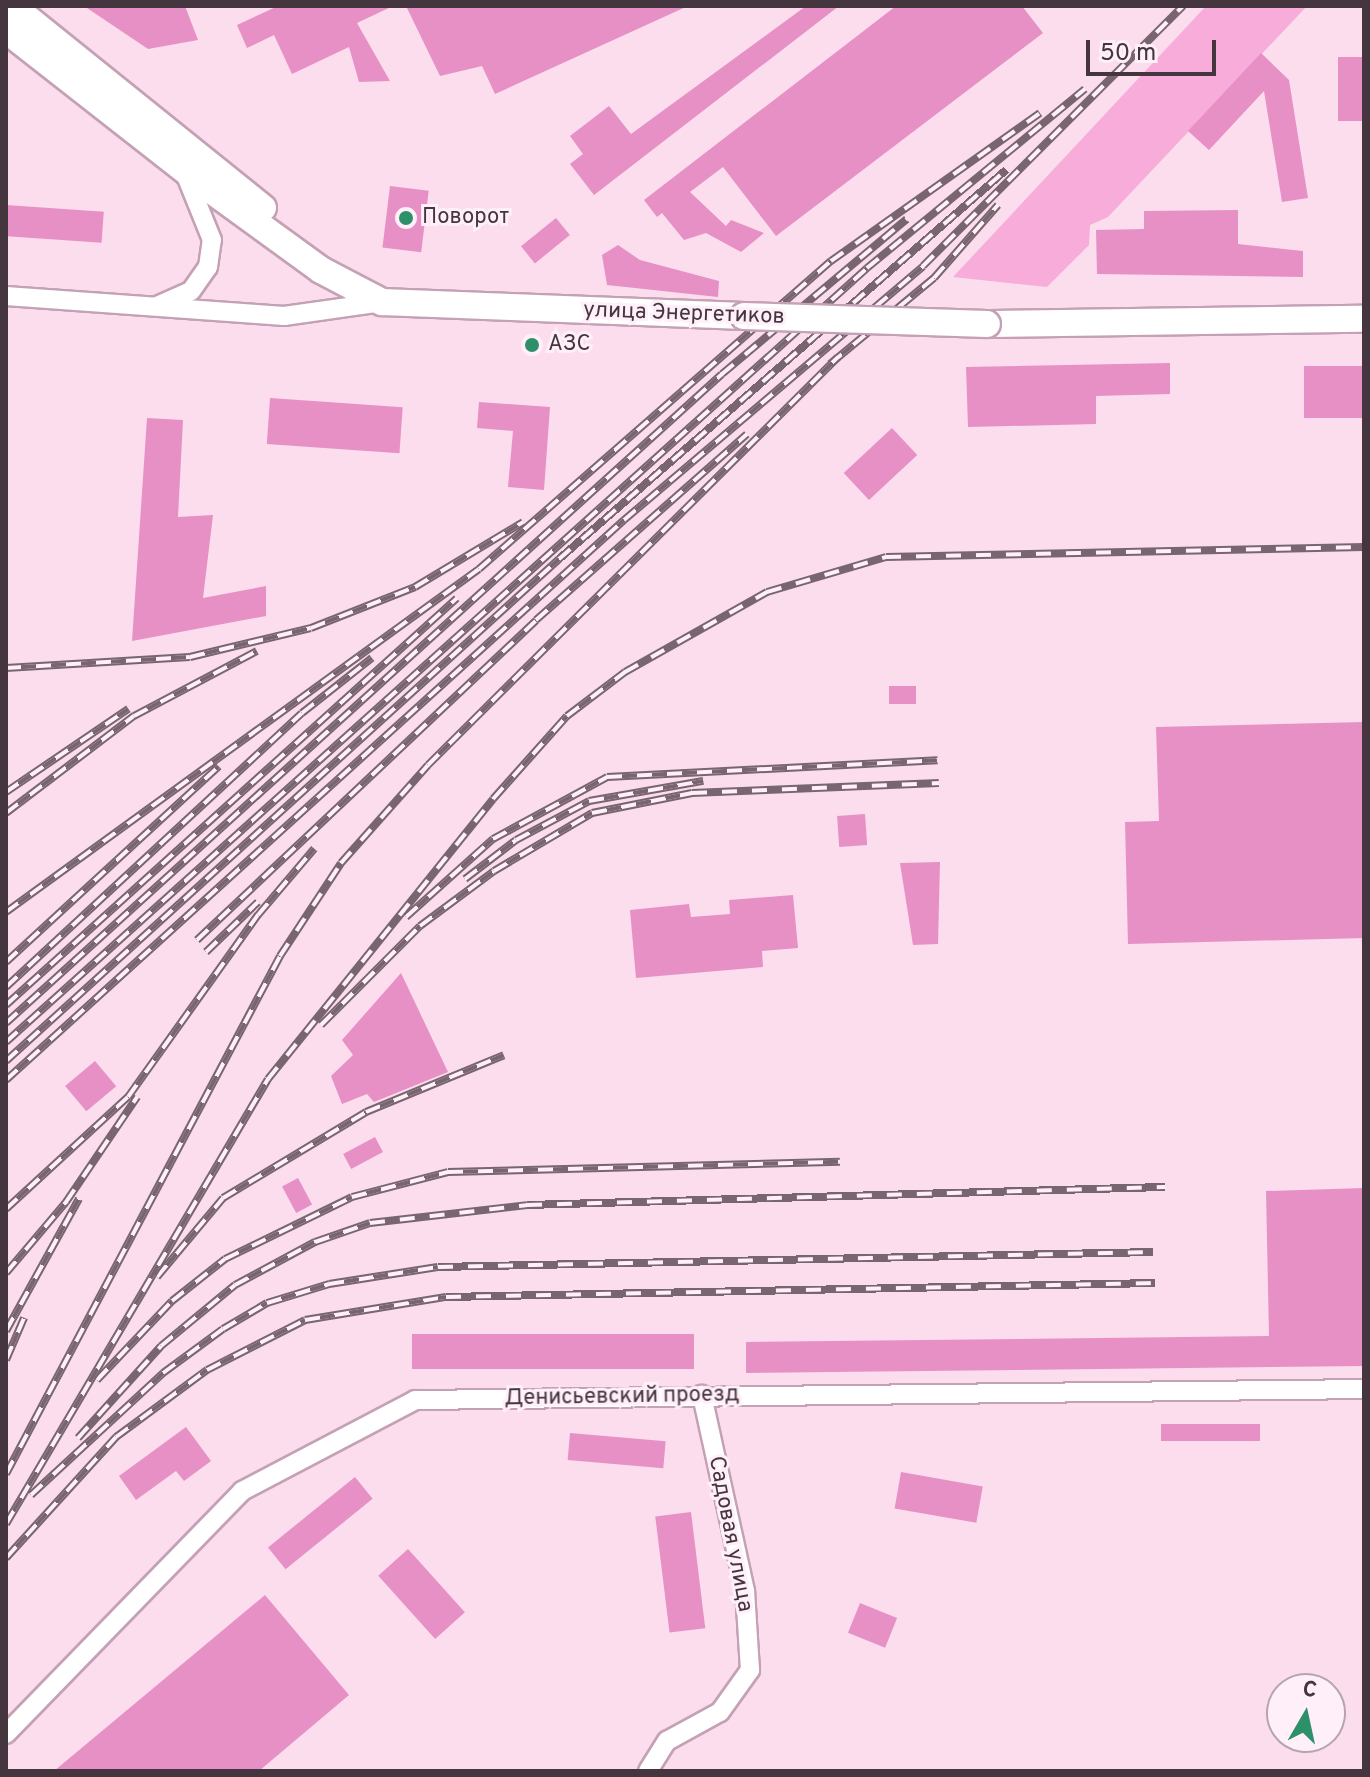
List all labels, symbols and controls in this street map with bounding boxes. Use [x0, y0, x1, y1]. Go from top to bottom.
scale bar [1090, 24, 1220, 74]
text: 50 m [1100, 39, 1156, 69]
place label: Поворот [422, 205, 509, 231]
marker: Поворот [397, 209, 415, 227]
street label: улица Энергетиков [583, 297, 785, 331]
place label: АЗС [548, 332, 591, 358]
marker: АЗС [523, 336, 541, 354]
street label: Денисьевский проезд [504, 1382, 740, 1412]
street label: Садовая улица [702, 1454, 758, 1614]
north arrow [1266, 1673, 1346, 1753]
text: С [1300, 1676, 1319, 1705]

